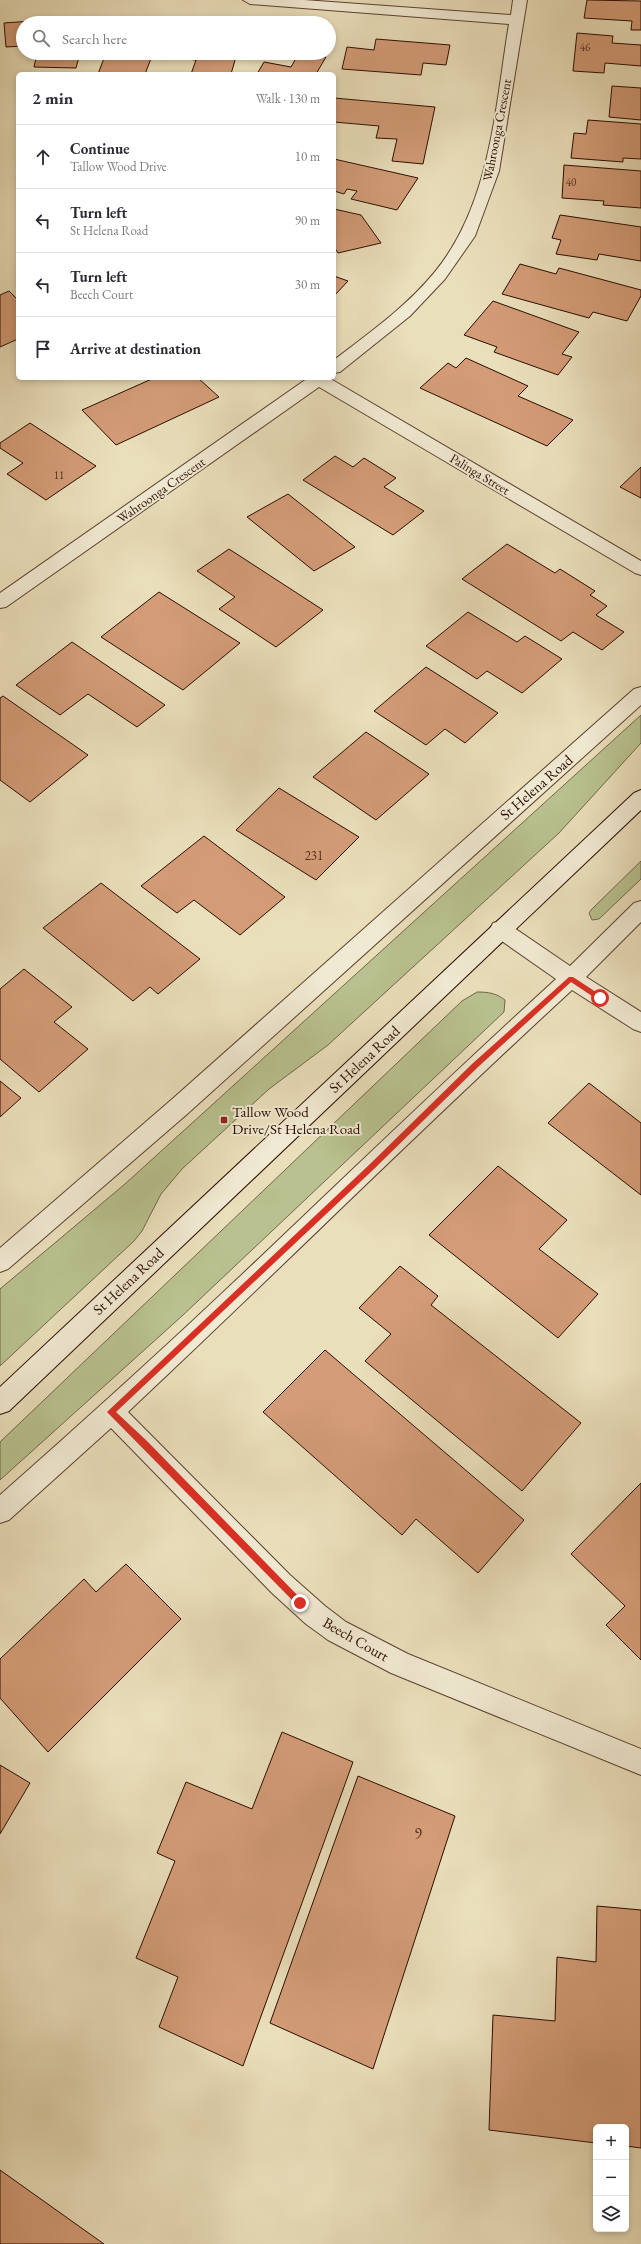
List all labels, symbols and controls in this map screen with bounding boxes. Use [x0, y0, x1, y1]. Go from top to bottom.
search box [16, 16, 336, 60]
icon: search [30, 27, 52, 49]
text: Search here [62, 29, 127, 48]
house number: 46 [580, 40, 591, 54]
street label: Wahroonga Crescent [479, 77, 515, 183]
text: 2 min [32, 87, 73, 109]
text: Walk · 130 m [256, 90, 320, 107]
text: Continue [70, 139, 130, 158]
icon: ahead [32, 146, 54, 168]
text: 10 m [295, 148, 320, 165]
text: Tallow Wood Drive [70, 158, 167, 175]
house number: 40 [566, 175, 576, 189]
text: Turn left [70, 203, 127, 222]
icon: left [32, 210, 54, 232]
text: 90 m [295, 212, 320, 229]
text: St Helena Road [70, 222, 148, 239]
text: Turn left [70, 267, 127, 286]
icon: left [32, 274, 54, 296]
text: 30 m [295, 276, 320, 293]
text: Beech Court [70, 286, 133, 303]
icon: arrive [32, 338, 54, 360]
text: Arrive at destination [70, 339, 201, 358]
street label: Palinga Street [447, 449, 513, 499]
street label: Wahroonga Crescent [114, 453, 208, 527]
house number: 11 [54, 468, 64, 482]
street label: St Helena Road [496, 750, 577, 824]
house number: 231 [305, 847, 323, 864]
route start [591, 989, 609, 1007]
street label: St Helena Road [324, 1021, 404, 1097]
place label: Tallow Wood Drive/St Helena Road [232, 1102, 361, 1138]
marker: Tallow Wood Drive/St Helena Road [219, 1115, 229, 1125]
street label: St Helena Road [88, 1243, 168, 1319]
route end [291, 1594, 309, 1612]
street label: Beech Court [320, 1613, 392, 1666]
house number: 9 [414, 1823, 422, 1844]
map controls [593, 2124, 629, 2232]
button: + [593, 2124, 629, 2160]
button: − [593, 2160, 629, 2196]
button: layers [593, 2196, 629, 2232]

